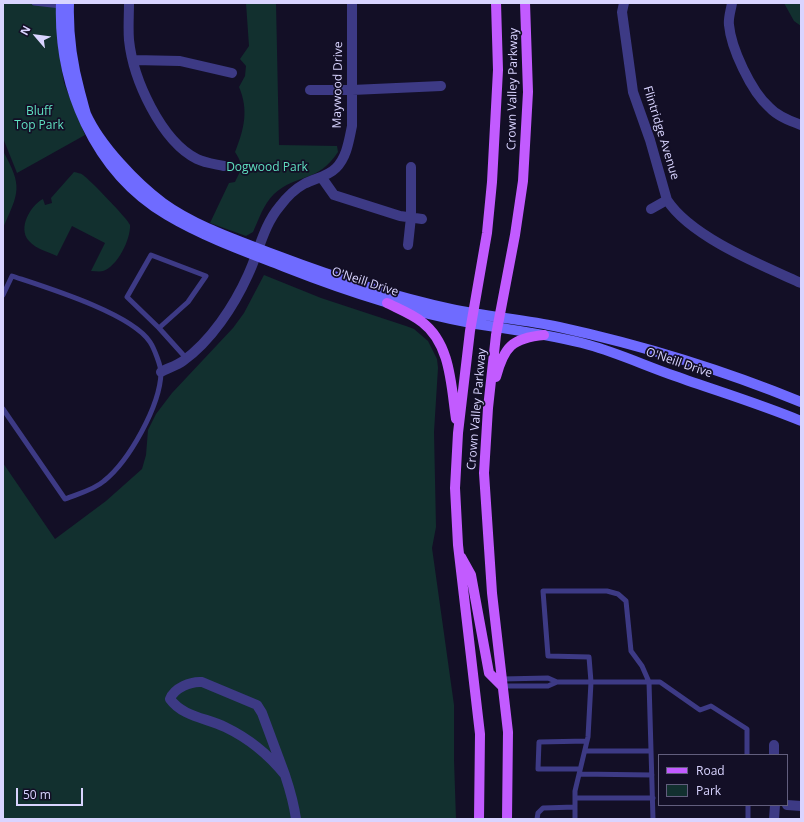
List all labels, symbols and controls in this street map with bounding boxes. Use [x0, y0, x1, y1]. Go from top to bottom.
north arrow [16, 16, 56, 56]
text: N [16, 23, 34, 38]
street label: Crown Valley Parkway [505, 28, 521, 150]
street label: Maywood Drive [330, 41, 346, 129]
street label: Flintridge Avenue [640, 84, 682, 182]
park label: Bluff Top Park [14, 105, 64, 133]
park label: Dogwood Park [226, 161, 308, 175]
street label: O'Neill Drive [330, 264, 400, 300]
street label: O'Neill Drive [644, 345, 714, 381]
street label: Crown Valley Parkway [464, 347, 490, 471]
legend [658, 754, 788, 806]
text: Road [696, 762, 725, 779]
scale bar [18, 780, 85, 806]
text: Park [696, 782, 721, 799]
text: 50 m [23, 786, 51, 803]

